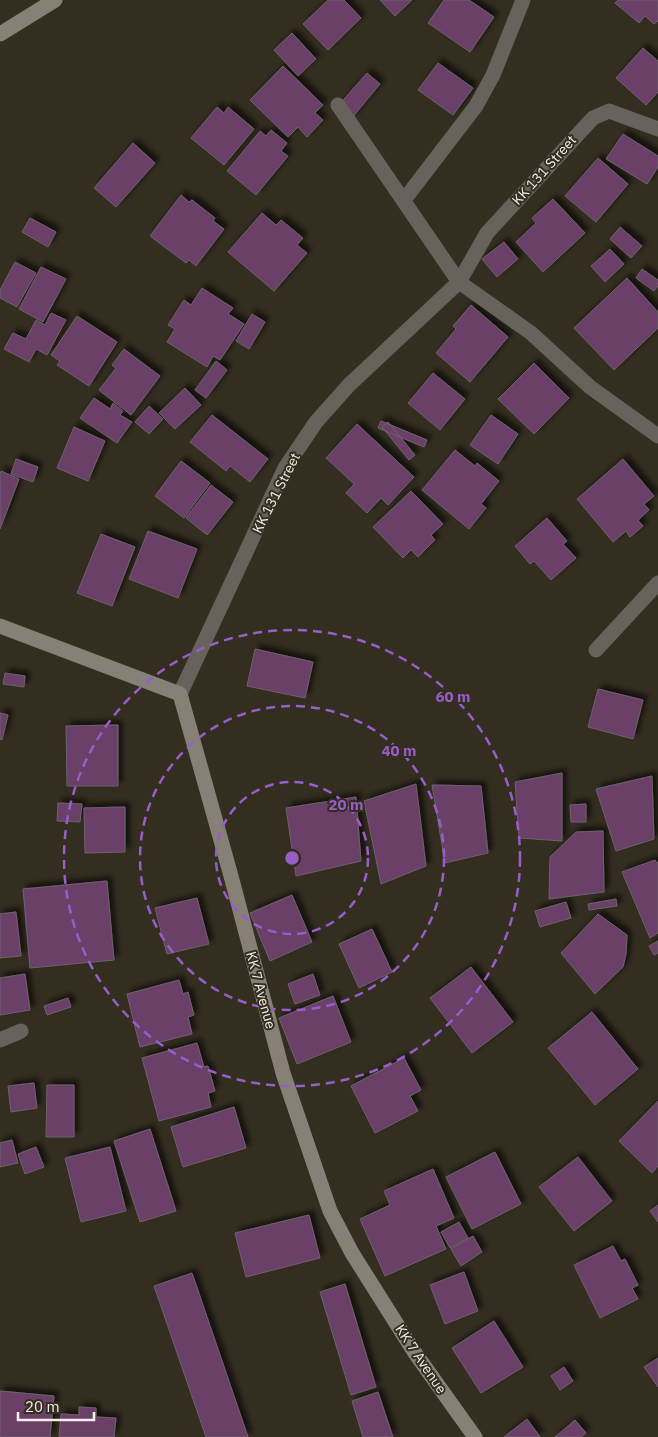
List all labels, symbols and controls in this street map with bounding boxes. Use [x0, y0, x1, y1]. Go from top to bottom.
street label: KK 131 Street [508, 131, 580, 209]
street label: KK 131 Street [248, 450, 304, 536]
text: 60 m [436, 687, 470, 706]
text: 40 m [382, 741, 416, 760]
text: 20 m [329, 795, 363, 814]
centre of rings [283, 849, 301, 867]
street label: KK 7 Avenue [242, 949, 280, 1031]
street label: KK 7 Avenue [391, 1321, 451, 1397]
scale bar [18, 1390, 94, 1422]
text: 20 m [25, 1397, 60, 1416]

